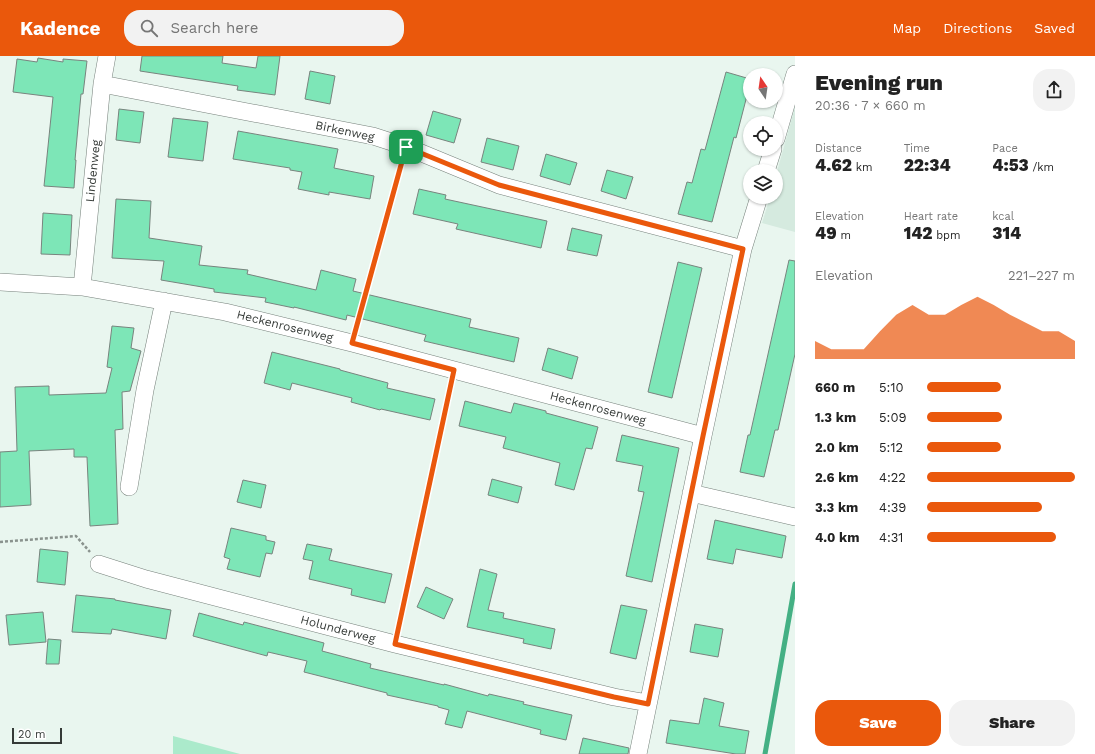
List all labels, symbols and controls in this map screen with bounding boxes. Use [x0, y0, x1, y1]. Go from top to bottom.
search box [124, 10, 404, 46]
text: Kadence [20, 17, 100, 40]
icon: search [138, 17, 160, 39]
text: Search here [170, 19, 258, 37]
text: Map [893, 20, 921, 36]
text: Directions [943, 20, 1012, 36]
text: Saved [1034, 20, 1075, 36]
north arrow [743, 68, 783, 108]
map controls [743, 68, 783, 204]
button: share [1033, 69, 1075, 111]
text: Evening run [815, 70, 943, 95]
text: 20:36 · 7 × 660 m [815, 98, 926, 113]
button: locate [743, 116, 783, 156]
street label: Birkenweg [314, 118, 376, 144]
pin [389, 130, 423, 164]
icon: arrive [395, 136, 417, 158]
street label: Lindenweg [83, 138, 103, 203]
text: Distance [815, 142, 862, 155]
text: Time [904, 142, 930, 155]
text: Pace [992, 142, 1018, 155]
text: 4.62 [815, 155, 852, 175]
text: 22:34 [904, 155, 951, 175]
text: 4:53 [992, 155, 1029, 175]
text: km [852, 161, 872, 174]
text: /km [1029, 161, 1054, 174]
button: layers [743, 164, 783, 204]
text: Elevation [815, 210, 864, 223]
text: Heart rate [904, 210, 958, 223]
text: kcal [992, 210, 1014, 223]
text: 49 [815, 223, 837, 243]
text: 142 [904, 223, 932, 243]
text: 314 [992, 223, 1021, 243]
text: m [837, 229, 851, 242]
text: bpm [932, 229, 960, 242]
text: Elevation [815, 268, 873, 283]
text: 221–227 m [1008, 268, 1075, 283]
street label: Heckenrosenweg [235, 307, 335, 345]
text: 660 m [815, 380, 855, 395]
text: 5:10 [879, 380, 904, 395]
street label: Heckenrosenweg [548, 388, 648, 428]
text: 1.3 km [815, 410, 856, 425]
text: 5:09 [879, 410, 907, 425]
text: 2.0 km [815, 440, 859, 455]
text: 5:12 [879, 440, 903, 455]
text: 2.6 km [815, 470, 859, 485]
text: 4:22 [879, 470, 906, 485]
text: 3.3 km [815, 500, 858, 515]
text: 4:39 [879, 500, 906, 515]
text: 4.0 km [815, 530, 859, 545]
text: 4:31 [879, 530, 903, 545]
street label: Holunderweg [299, 612, 378, 646]
button: Save [815, 700, 941, 746]
button: Share [949, 700, 1075, 746]
scale bar [12, 726, 62, 745]
text: 20 m [18, 728, 46, 741]

